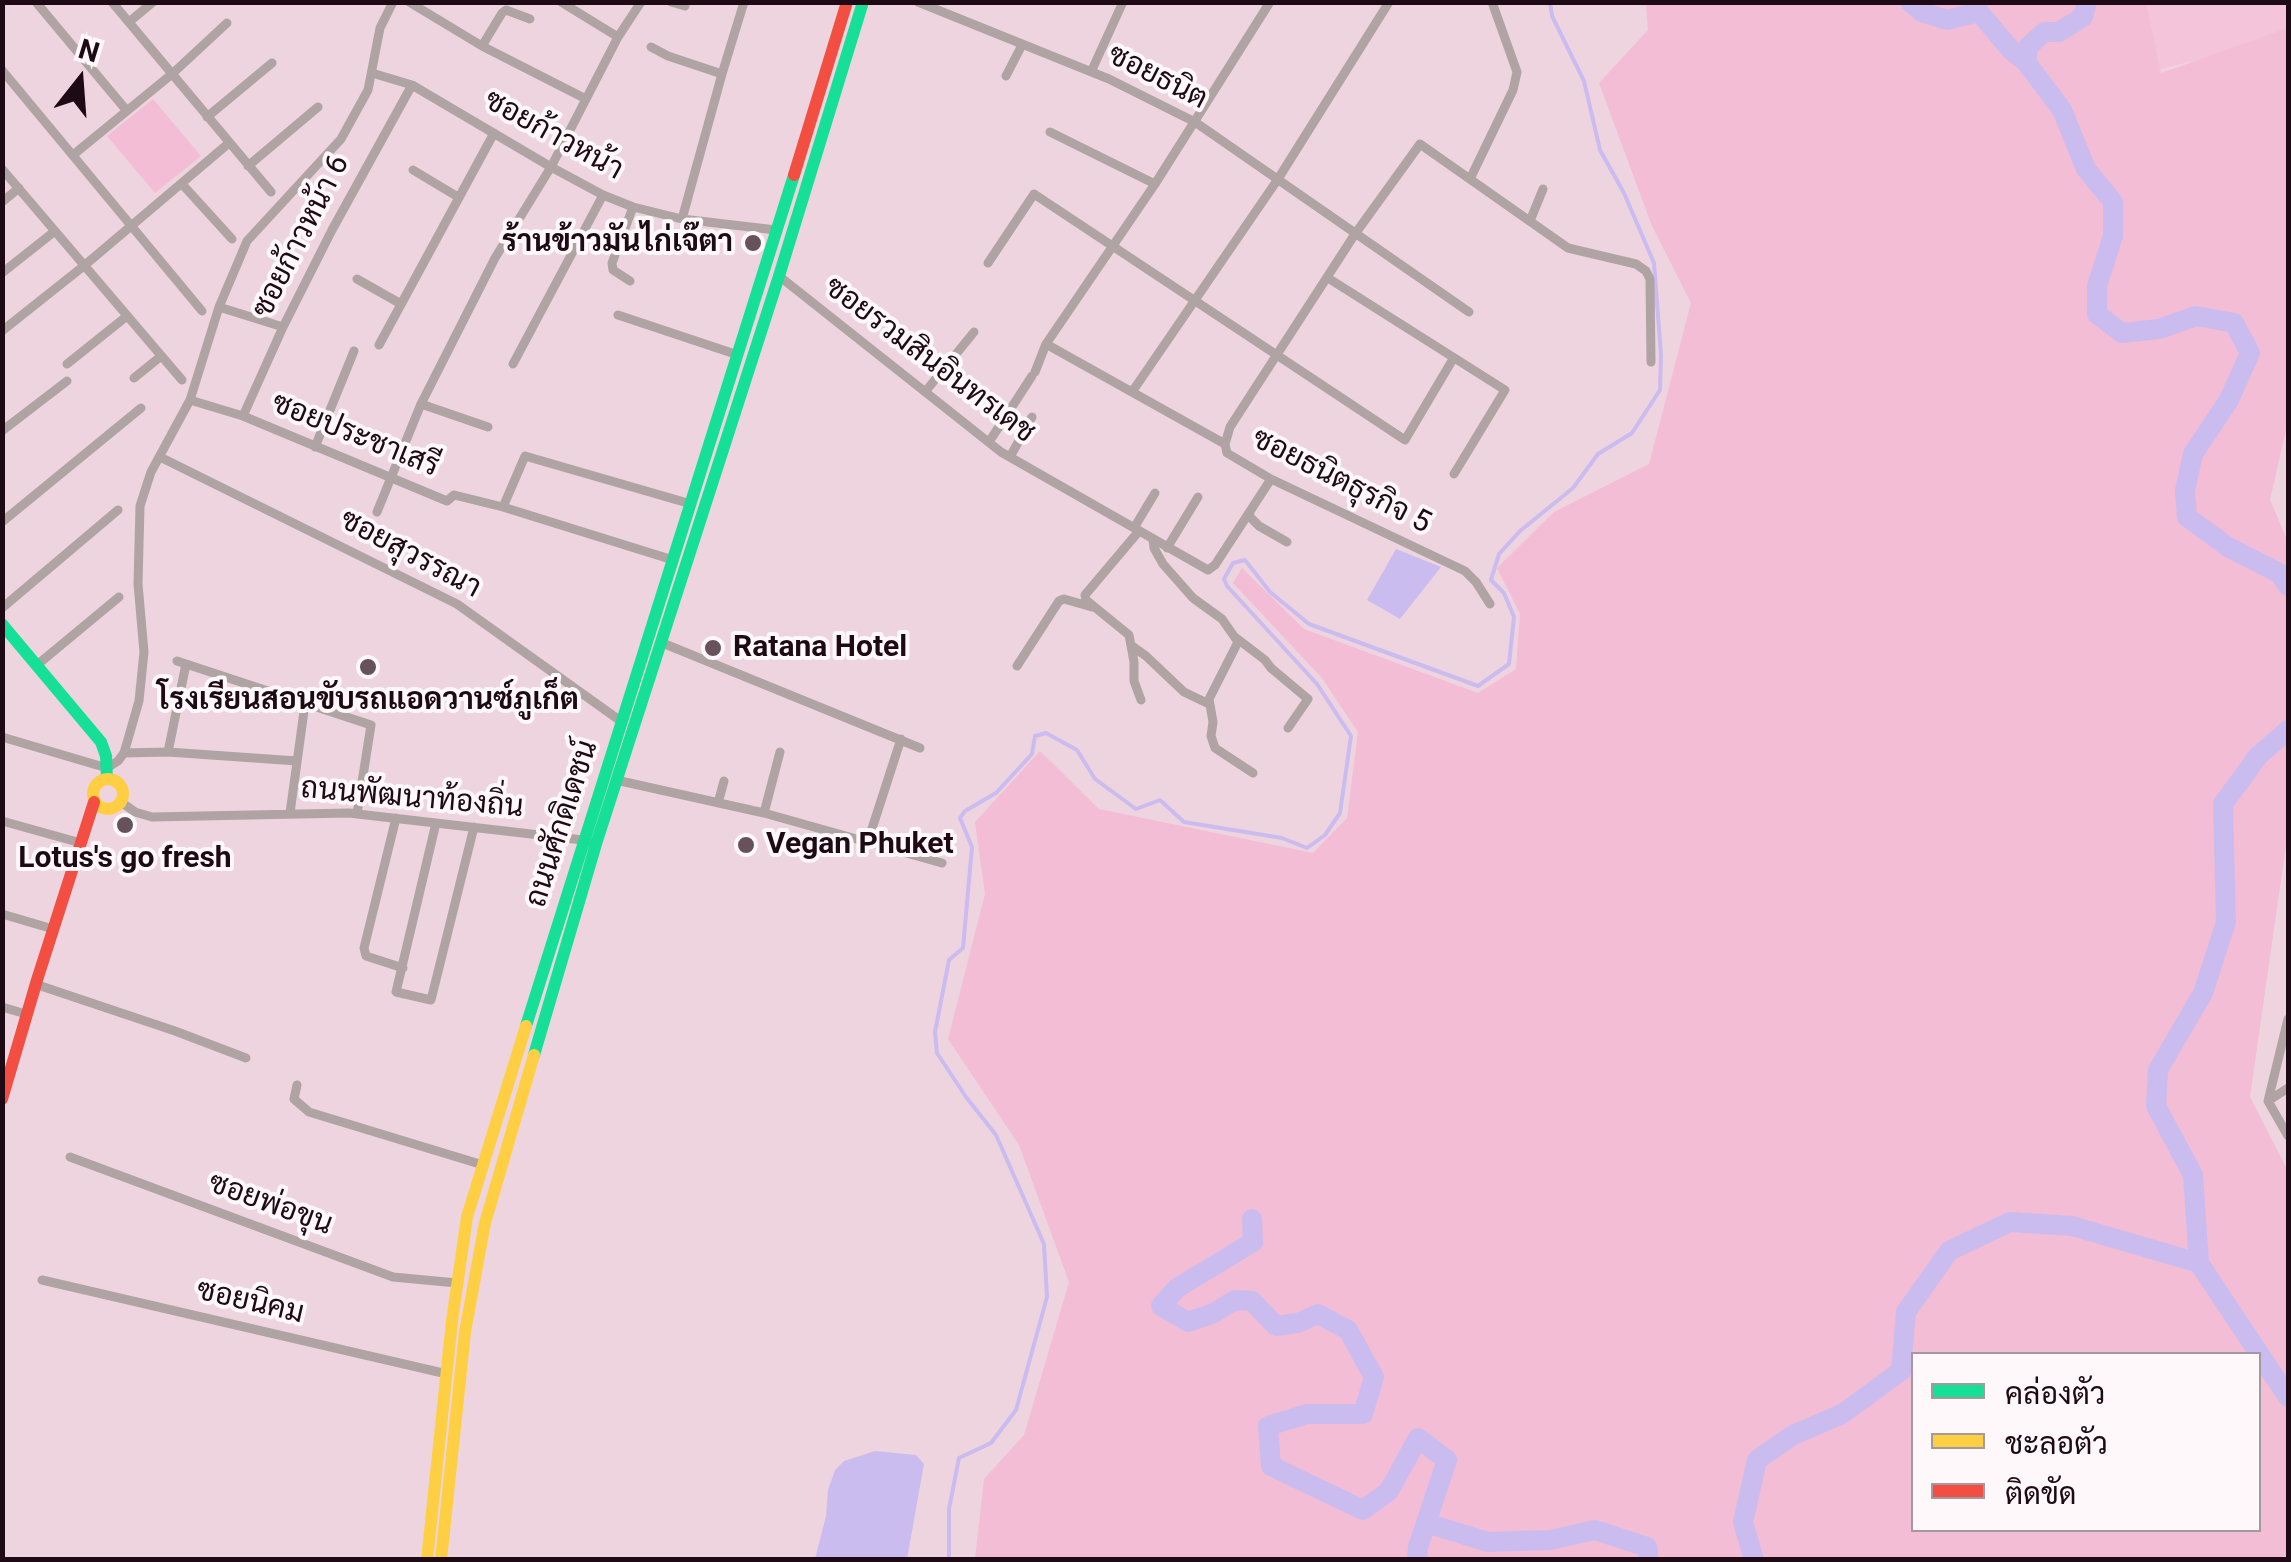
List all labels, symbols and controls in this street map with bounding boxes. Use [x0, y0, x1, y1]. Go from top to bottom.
north arrow [30, 30, 130, 130]
text: N [75, 32, 103, 69]
street label: ซอยธนิต [1101, 38, 1213, 118]
street label: ซอยก้าวหน้า [477, 83, 629, 189]
street label: ซอยก้าวหน้า 6 [246, 150, 358, 324]
place label: ร้านข้าวมันไก่เจ๊ตา [502, 225, 733, 261]
marker: ร้านข้าวมันไก่เจ๊ตา [742, 232, 764, 254]
street label: ซอยรวมสินอินทรเดช [817, 270, 1041, 452]
street label: ซอยประชาเสรี [266, 386, 444, 486]
street label: ซอยธนิตธุรกิจ 5 [1246, 421, 1436, 543]
street label: ซอยสุวรรณา [333, 503, 487, 607]
place label: Ratana Hotel [733, 630, 907, 666]
marker: Ratana Hotel [702, 637, 724, 659]
marker: โรงเรียนสอนขับรถแอดวานซ์ภูเก็ต [357, 656, 379, 678]
place label: โรงเรียนสอนขับรถแอดวานซ์ภูเก็ต [157, 683, 579, 719]
street label: ถนนศักดิเดชน์ [519, 736, 607, 912]
street label: ถนนพัฒนาท้องถิ่น [299, 771, 525, 827]
marker: Lotus's go fresh [114, 814, 136, 836]
place label: Vegan Phuket [766, 827, 954, 863]
marker: Vegan Phuket [735, 834, 757, 856]
place label: Lotus's go fresh [18, 841, 232, 877]
street label: ซอยพ่อขุน [203, 1166, 337, 1244]
street label: ซอยนิคม [193, 1273, 307, 1333]
legend [1911, 1352, 2261, 1532]
text: คล่องตัว [2005, 1376, 2105, 1411]
text: ชะลอตัว [2005, 1426, 2108, 1461]
text: ติดขัด [2005, 1476, 2077, 1511]

